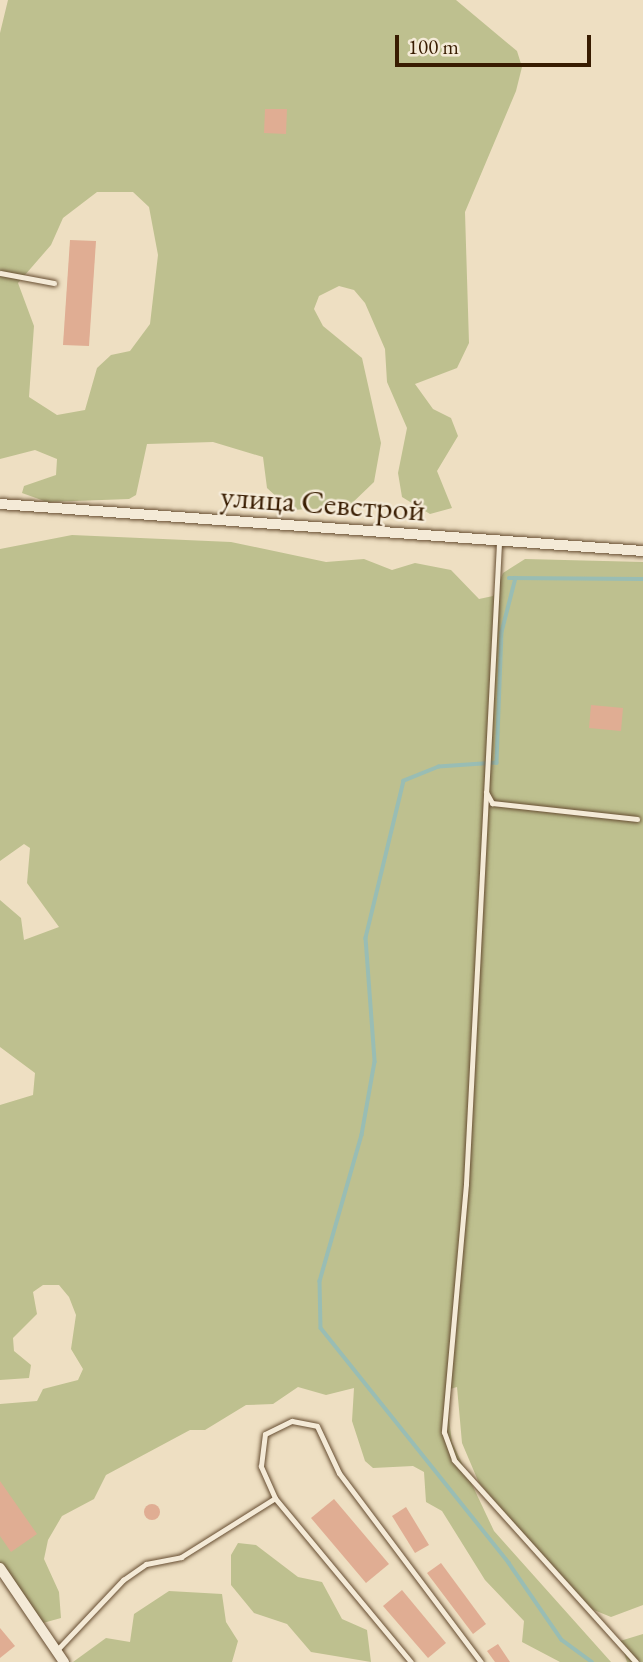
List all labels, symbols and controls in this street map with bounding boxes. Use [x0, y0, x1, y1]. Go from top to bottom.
scale bar [398, 21, 594, 65]
text: 100 m [408, 33, 459, 60]
street label: улица Севстрой [219, 477, 427, 529]

